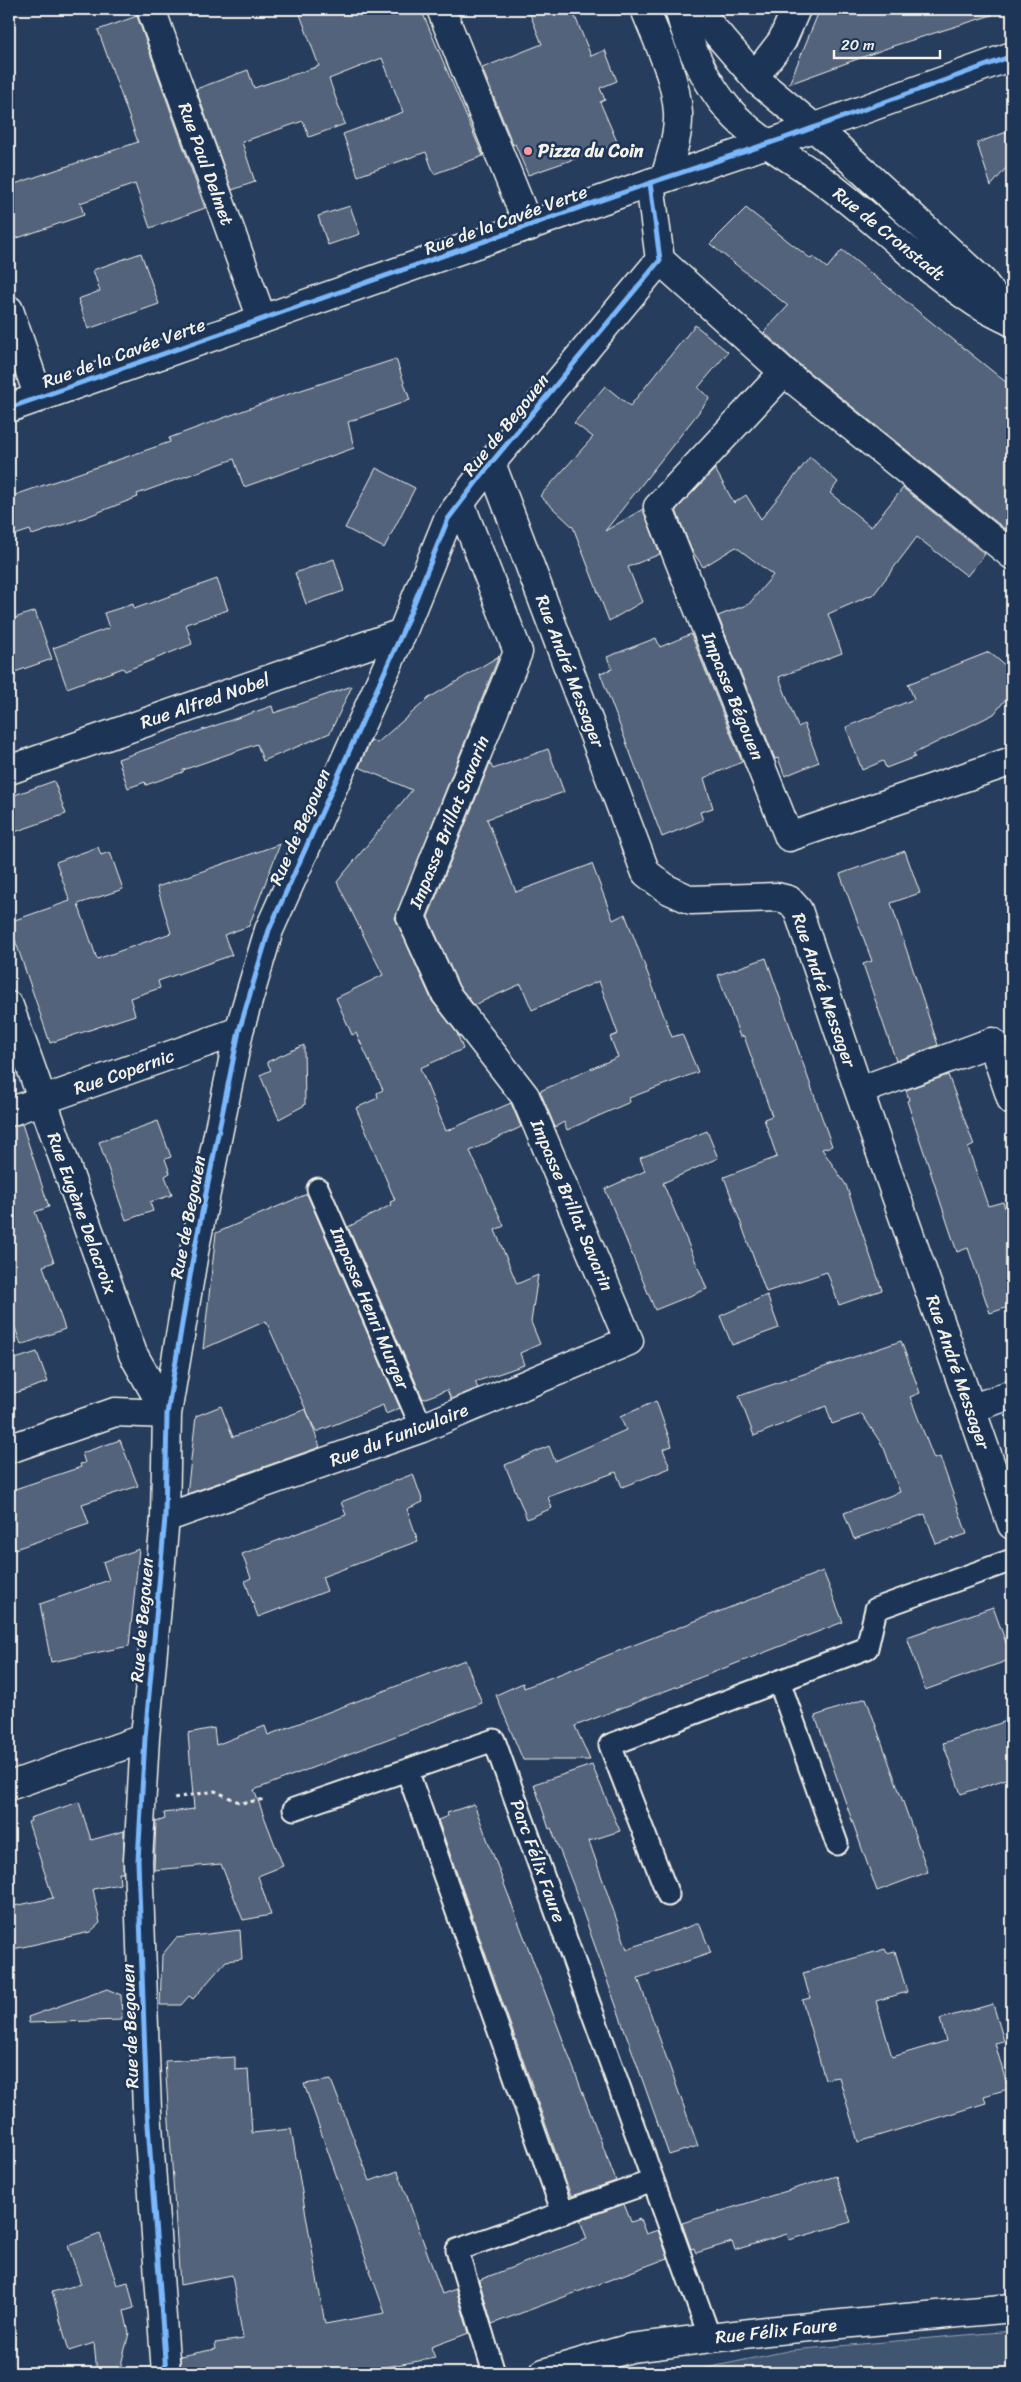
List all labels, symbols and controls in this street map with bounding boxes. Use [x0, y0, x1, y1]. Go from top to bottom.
scale bar [834, 28, 940, 60]
text: 20 m [841, 32, 875, 58]
street label: Rue Paul Delmet [169, 98, 243, 230]
place label: Pizza du Coin [538, 135, 644, 167]
marker: Pizza du Coin [522, 145, 534, 157]
street label: Rue de la Cavée Verte [420, 176, 592, 264]
street label: Rue de Cronstadt [826, 178, 953, 290]
street label: Rue de la Cavée Verte [38, 309, 210, 397]
street label: Rue de Begouen [454, 366, 558, 484]
street label: Rue André Messager [526, 590, 614, 754]
street label: Impasse Bégouen [692, 626, 773, 765]
street label: Rue Alfred Nobel [136, 664, 275, 738]
street label: Impasse Brillat Savarin [399, 730, 498, 914]
street label: Rue de Begouen [260, 763, 340, 891]
street label: Rue André Messager [783, 908, 866, 1073]
street label: Rue Copernic [69, 1040, 179, 1104]
street label: Impasse Brillat Savarin [521, 1113, 623, 1296]
street label: Rue Eugène Delacroix [38, 1128, 126, 1299]
street label: Rue de Begouen [160, 1152, 216, 1281]
street label: Impasse Henri Murger [321, 1220, 420, 1396]
street label: Rue André Messager [917, 1290, 1000, 1455]
street label: Rue du Funiculaire [325, 1394, 473, 1476]
street label: Rue de Begouen [121, 1556, 163, 1684]
street label: Parc Félix Faure [501, 1795, 575, 1927]
street label: Rue de Begouen [112, 1963, 148, 2089]
street label: Rue Félix Faure [714, 2309, 839, 2353]

